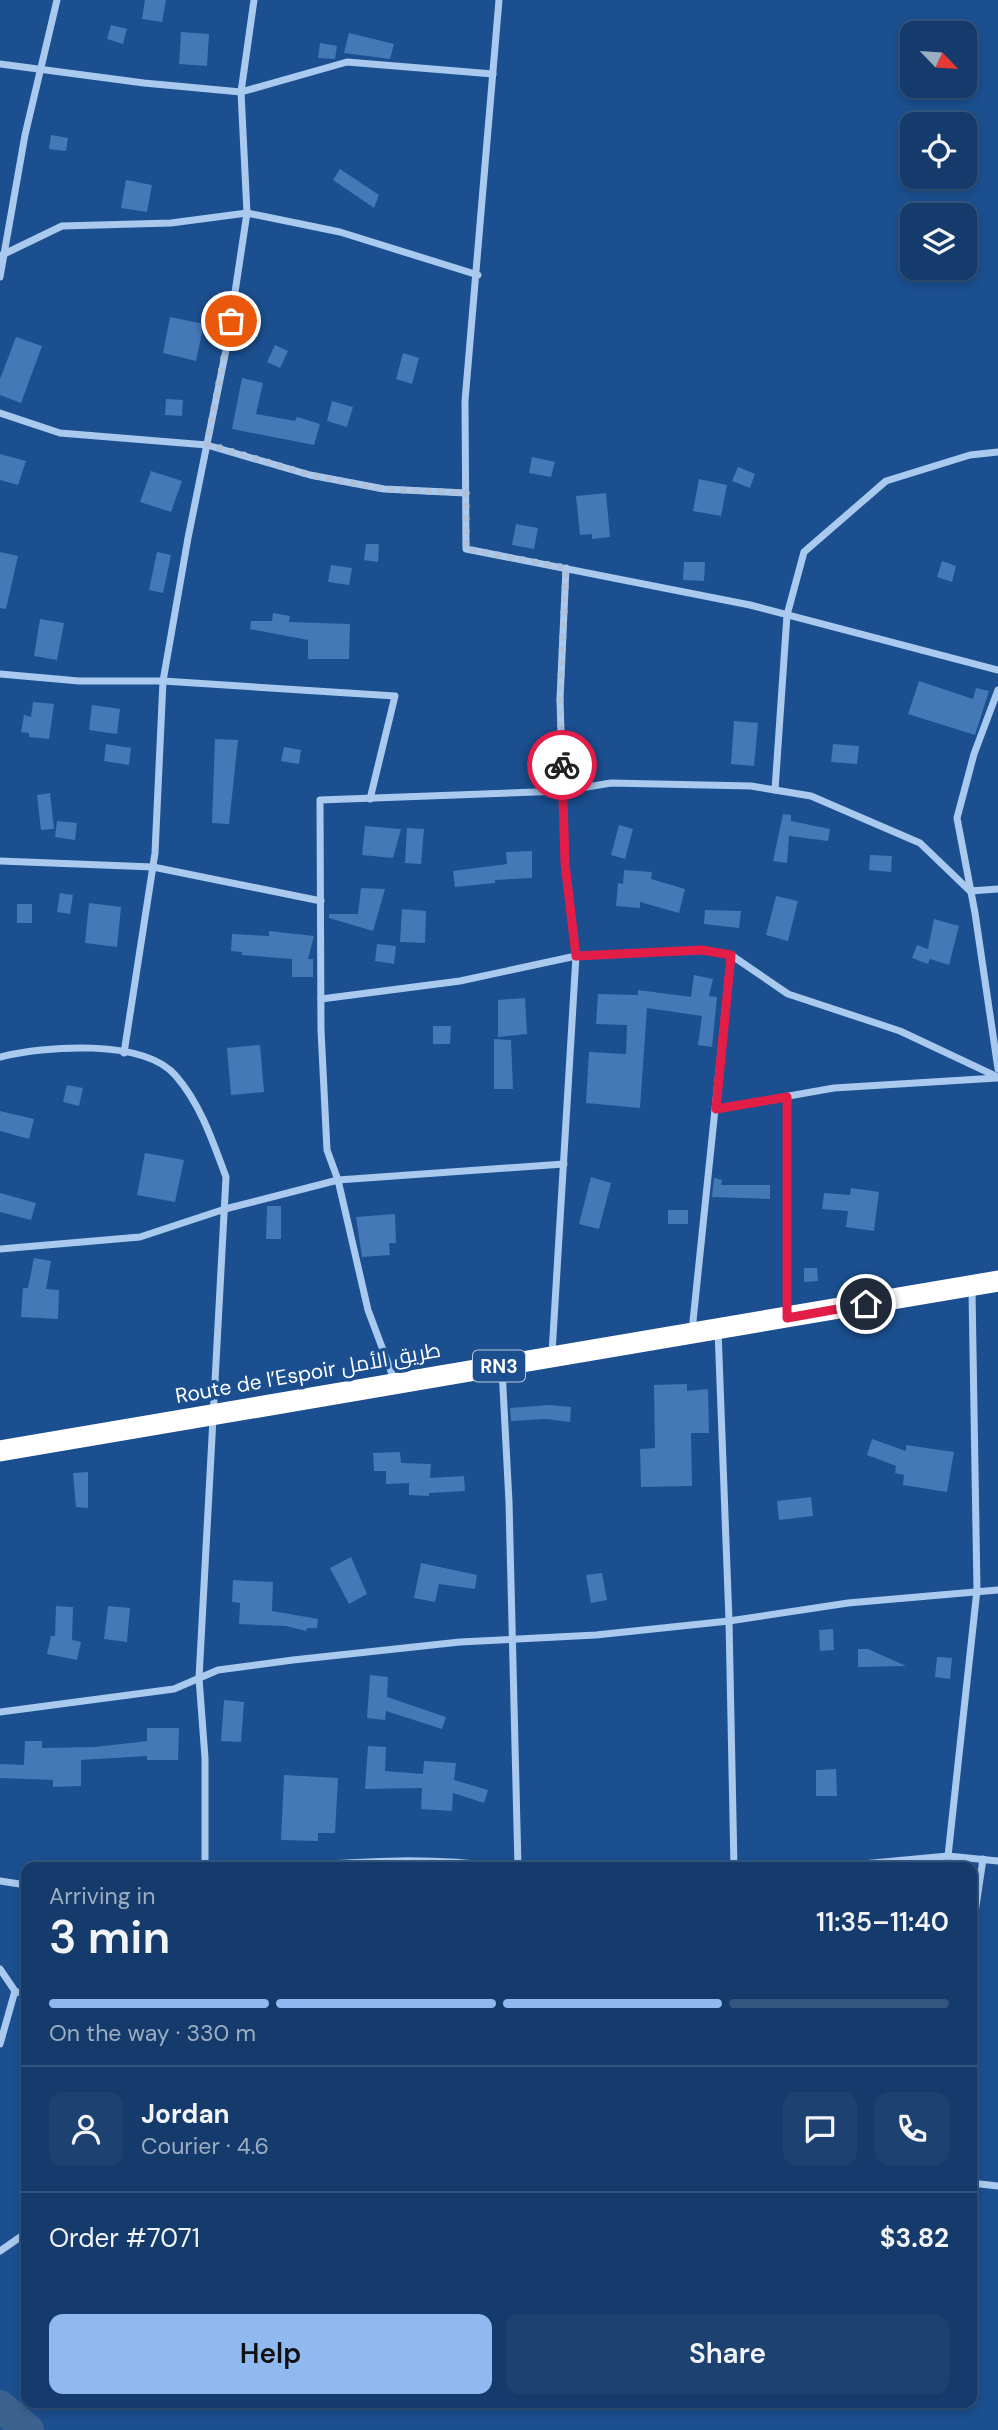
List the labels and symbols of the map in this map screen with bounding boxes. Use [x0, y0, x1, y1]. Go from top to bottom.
north arrow [900, 21, 976, 98]
pin [201, 291, 261, 351]
courier [527, 730, 597, 800]
pin [836, 1274, 896, 1334]
street label: Route de l’Espoir طريق الأمل [173, 1336, 443, 1410]
road number: RN3 [473, 1350, 525, 1382]

